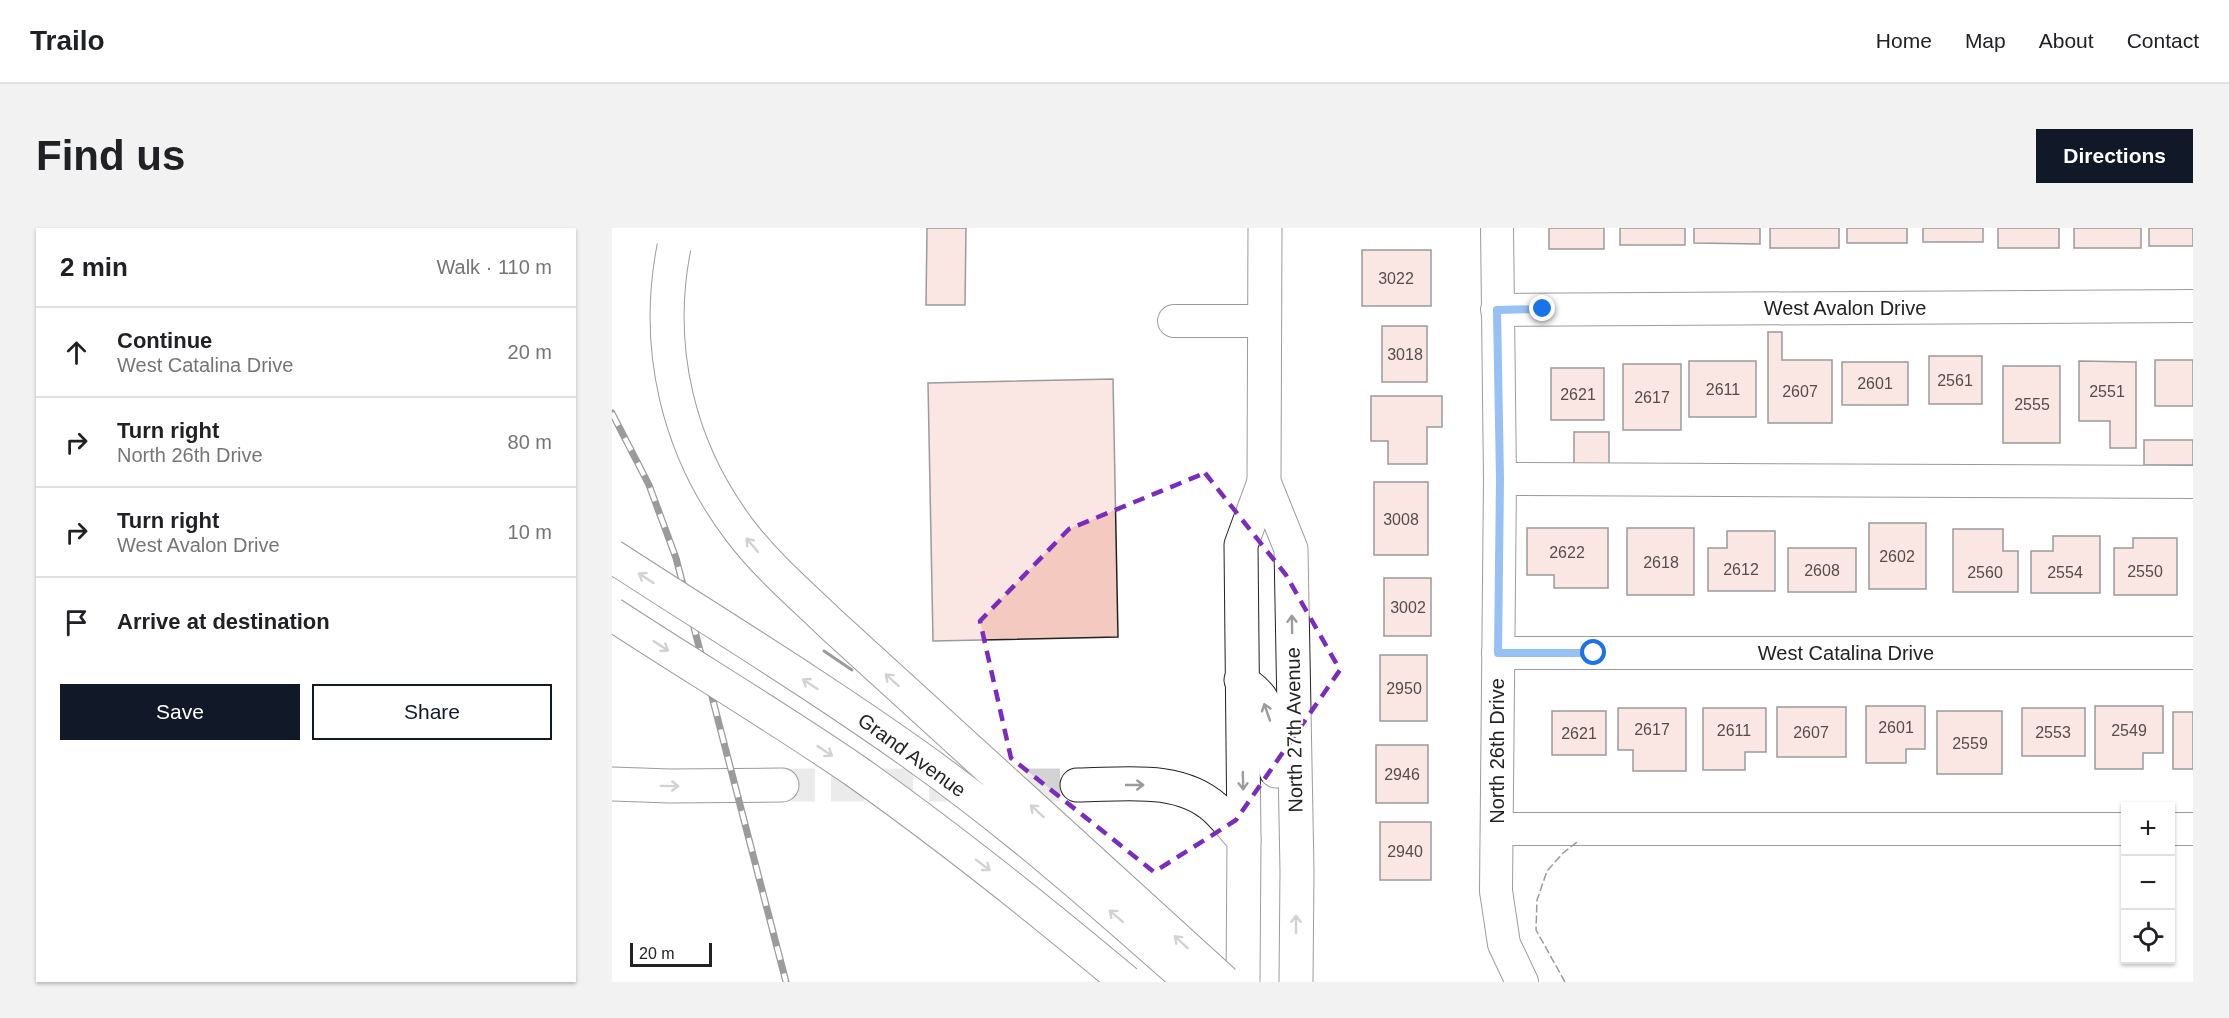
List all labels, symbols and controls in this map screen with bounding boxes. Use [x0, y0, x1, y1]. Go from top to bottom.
text: Trailo [30, 25, 105, 56]
text: Home [1876, 29, 1932, 52]
text: Map [1965, 29, 2006, 52]
text: About [2039, 29, 2094, 52]
text: Contact [2127, 29, 2199, 52]
button: Directions [2036, 129, 2193, 183]
text: Find us [36, 132, 185, 179]
text: 2 min [60, 252, 128, 282]
text: Walk · 110 m [436, 256, 552, 278]
house number: 3022 [1378, 270, 1414, 287]
route end [1529, 295, 1555, 321]
street label: West Avalon Drive [1764, 297, 1926, 319]
text: Continue [117, 328, 212, 353]
icon: ahead [60, 336, 93, 369]
text: 20 m [508, 341, 552, 363]
house number: 3018 [1387, 346, 1423, 363]
text: West Catalina Drive [117, 354, 293, 376]
house number: 2561 [1937, 372, 1973, 389]
house number: 2601 [1857, 375, 1893, 392]
house number: 2611 [1706, 381, 1740, 398]
house number: 2607 [1782, 383, 1818, 400]
house number: 2551 [2089, 383, 2125, 400]
house number: 2621 [1560, 386, 1596, 403]
house number: 2617 [1634, 389, 1670, 406]
house number: 2555 [2014, 396, 2050, 413]
text: Turn right [117, 418, 219, 443]
icon: right [60, 426, 93, 459]
text: 80 m [508, 431, 552, 453]
text: North 26th Drive [117, 444, 263, 466]
text: Turn right [117, 508, 219, 533]
house number: 3008 [1383, 511, 1419, 528]
icon: right [60, 516, 93, 549]
text: 10 m [508, 521, 552, 543]
text: West Avalon Drive [117, 534, 280, 556]
one-way arrow [745, 538, 759, 553]
house number: 2622 [1549, 544, 1585, 561]
house number: 2602 [1879, 548, 1915, 565]
house number: 2618 [1643, 554, 1679, 571]
house number: 2612 [1723, 561, 1759, 578]
house number: 2608 [1804, 562, 1840, 579]
house number: 2550 [2127, 563, 2163, 580]
house number: 2560 [1967, 564, 2003, 581]
house number: 2554 [2047, 564, 2083, 581]
one-way arrow [638, 572, 655, 584]
house number: 3002 [1390, 599, 1426, 616]
icon: arrive [60, 606, 93, 639]
text: Arrive at destination [117, 609, 330, 634]
one-way arrow [1286, 614, 1298, 634]
route start [1580, 639, 1606, 665]
one-way arrow [652, 640, 669, 652]
street label: West Catalina Drive [1758, 642, 1934, 664]
street label: North 27th Avenue [1282, 647, 1306, 813]
one-way arrow [885, 673, 900, 687]
one-way arrow [802, 678, 819, 690]
street label: North 26th Drive [1486, 678, 1508, 824]
house number: 2950 [1386, 680, 1422, 697]
button: Save [60, 684, 300, 740]
button: Share [312, 684, 552, 740]
one-way arrow [1260, 703, 1271, 722]
street label: Grand Avenue [854, 709, 970, 801]
house number: 2601 [1878, 719, 1914, 736]
house number: 2617 [1634, 721, 1670, 738]
house number: 2611 [1717, 722, 1751, 739]
house number: 2549 [2111, 722, 2147, 739]
house number: 2607 [1793, 724, 1829, 741]
house number: 2553 [2035, 724, 2071, 741]
house number: 2621 [1561, 725, 1597, 742]
house number: 2559 [1952, 735, 1988, 752]
one-way arrow [817, 745, 833, 757]
house number: 2946 [1384, 766, 1420, 783]
one-way arrow [1237, 770, 1248, 790]
one-way arrow [1125, 779, 1145, 791]
one-way arrow [660, 780, 680, 792]
map controls [2121, 802, 2175, 964]
button: + [2121, 802, 2175, 856]
one-way arrow [1029, 804, 1044, 818]
house number: 2940 [1387, 843, 1423, 860]
button: − [2121, 856, 2175, 910]
one-way arrow [975, 859, 991, 872]
one-way arrow [1108, 909, 1124, 922]
button: locate [2121, 910, 2175, 964]
one-way arrow [1291, 914, 1302, 934]
one-way arrow [1173, 935, 1188, 949]
scale bar [630, 940, 712, 968]
text: 20 m [639, 945, 675, 962]

